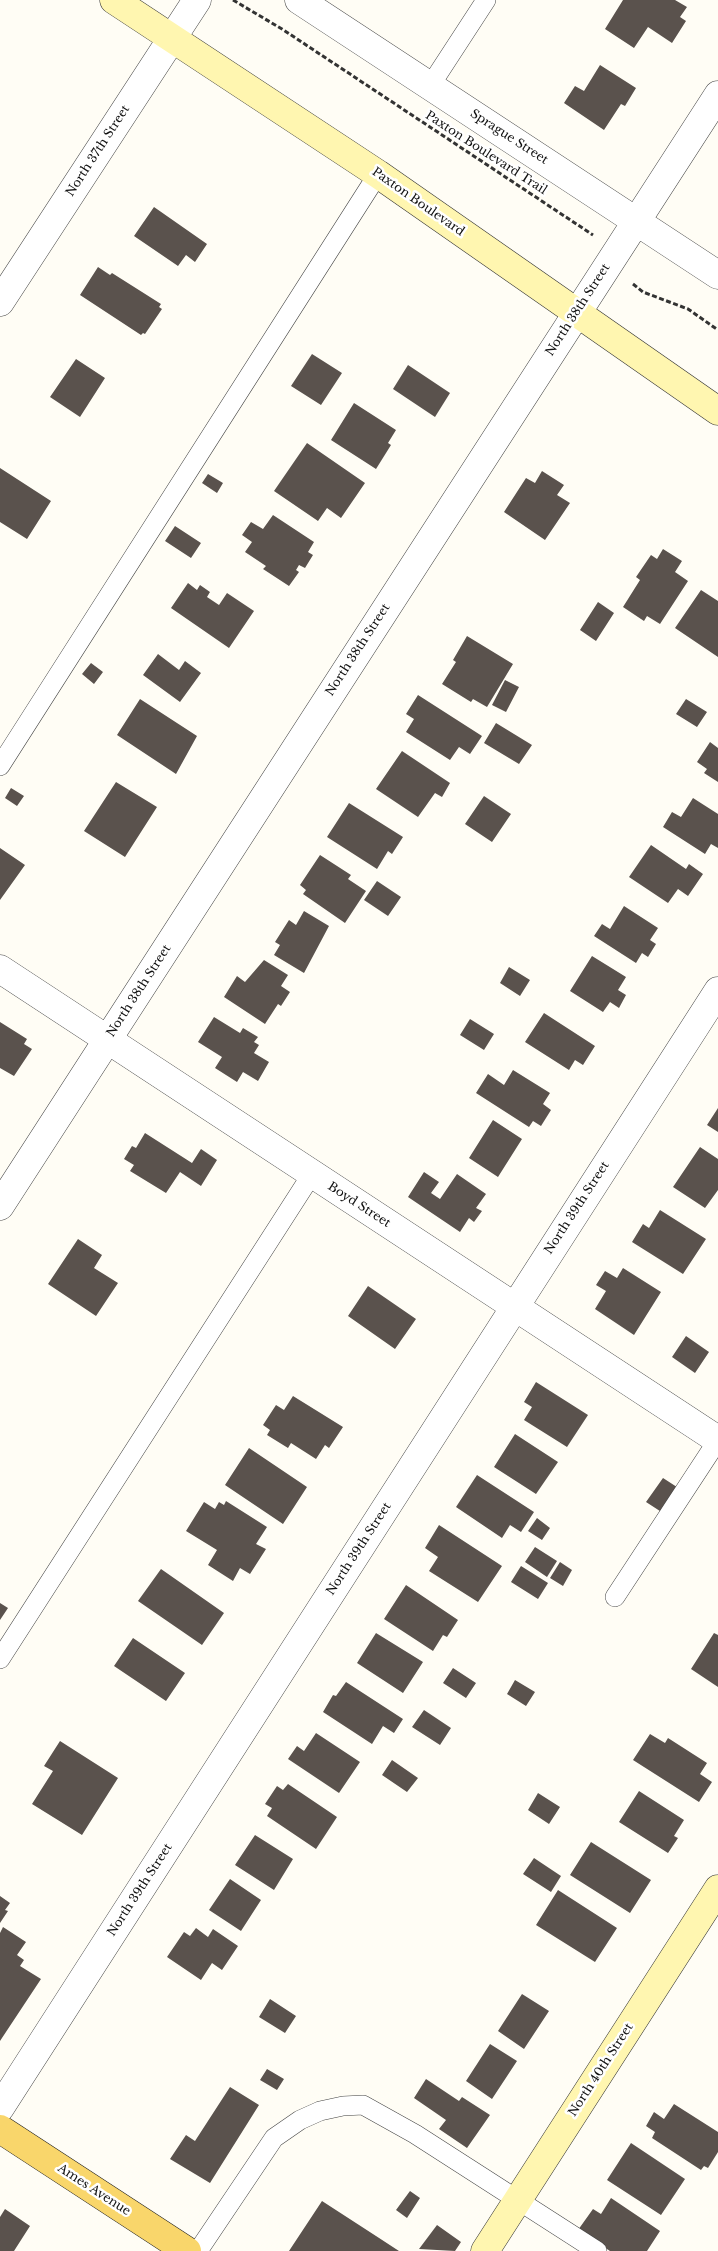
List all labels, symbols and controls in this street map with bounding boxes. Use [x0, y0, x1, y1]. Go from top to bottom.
street label: North 37th Street [63, 103, 133, 199]
street label: Sprague Street [467, 106, 551, 168]
street label: Paxton Boulevard Trail [423, 108, 549, 198]
street label: Paxton Boulevard [369, 165, 467, 239]
street label: North 38th Street [543, 261, 613, 359]
street label: North 38th Street [323, 601, 393, 699]
street label: North 38th Street [104, 942, 174, 1040]
street label: North 39th Street [542, 1159, 612, 1257]
street label: Boyd Street [325, 1179, 393, 1231]
street label: North 39th Street [324, 1500, 394, 1598]
street label: North 39th Street [105, 1841, 175, 1939]
street label: North 40th Street [566, 2021, 636, 2119]
street label: Ames Avenue [55, 2161, 133, 2219]

